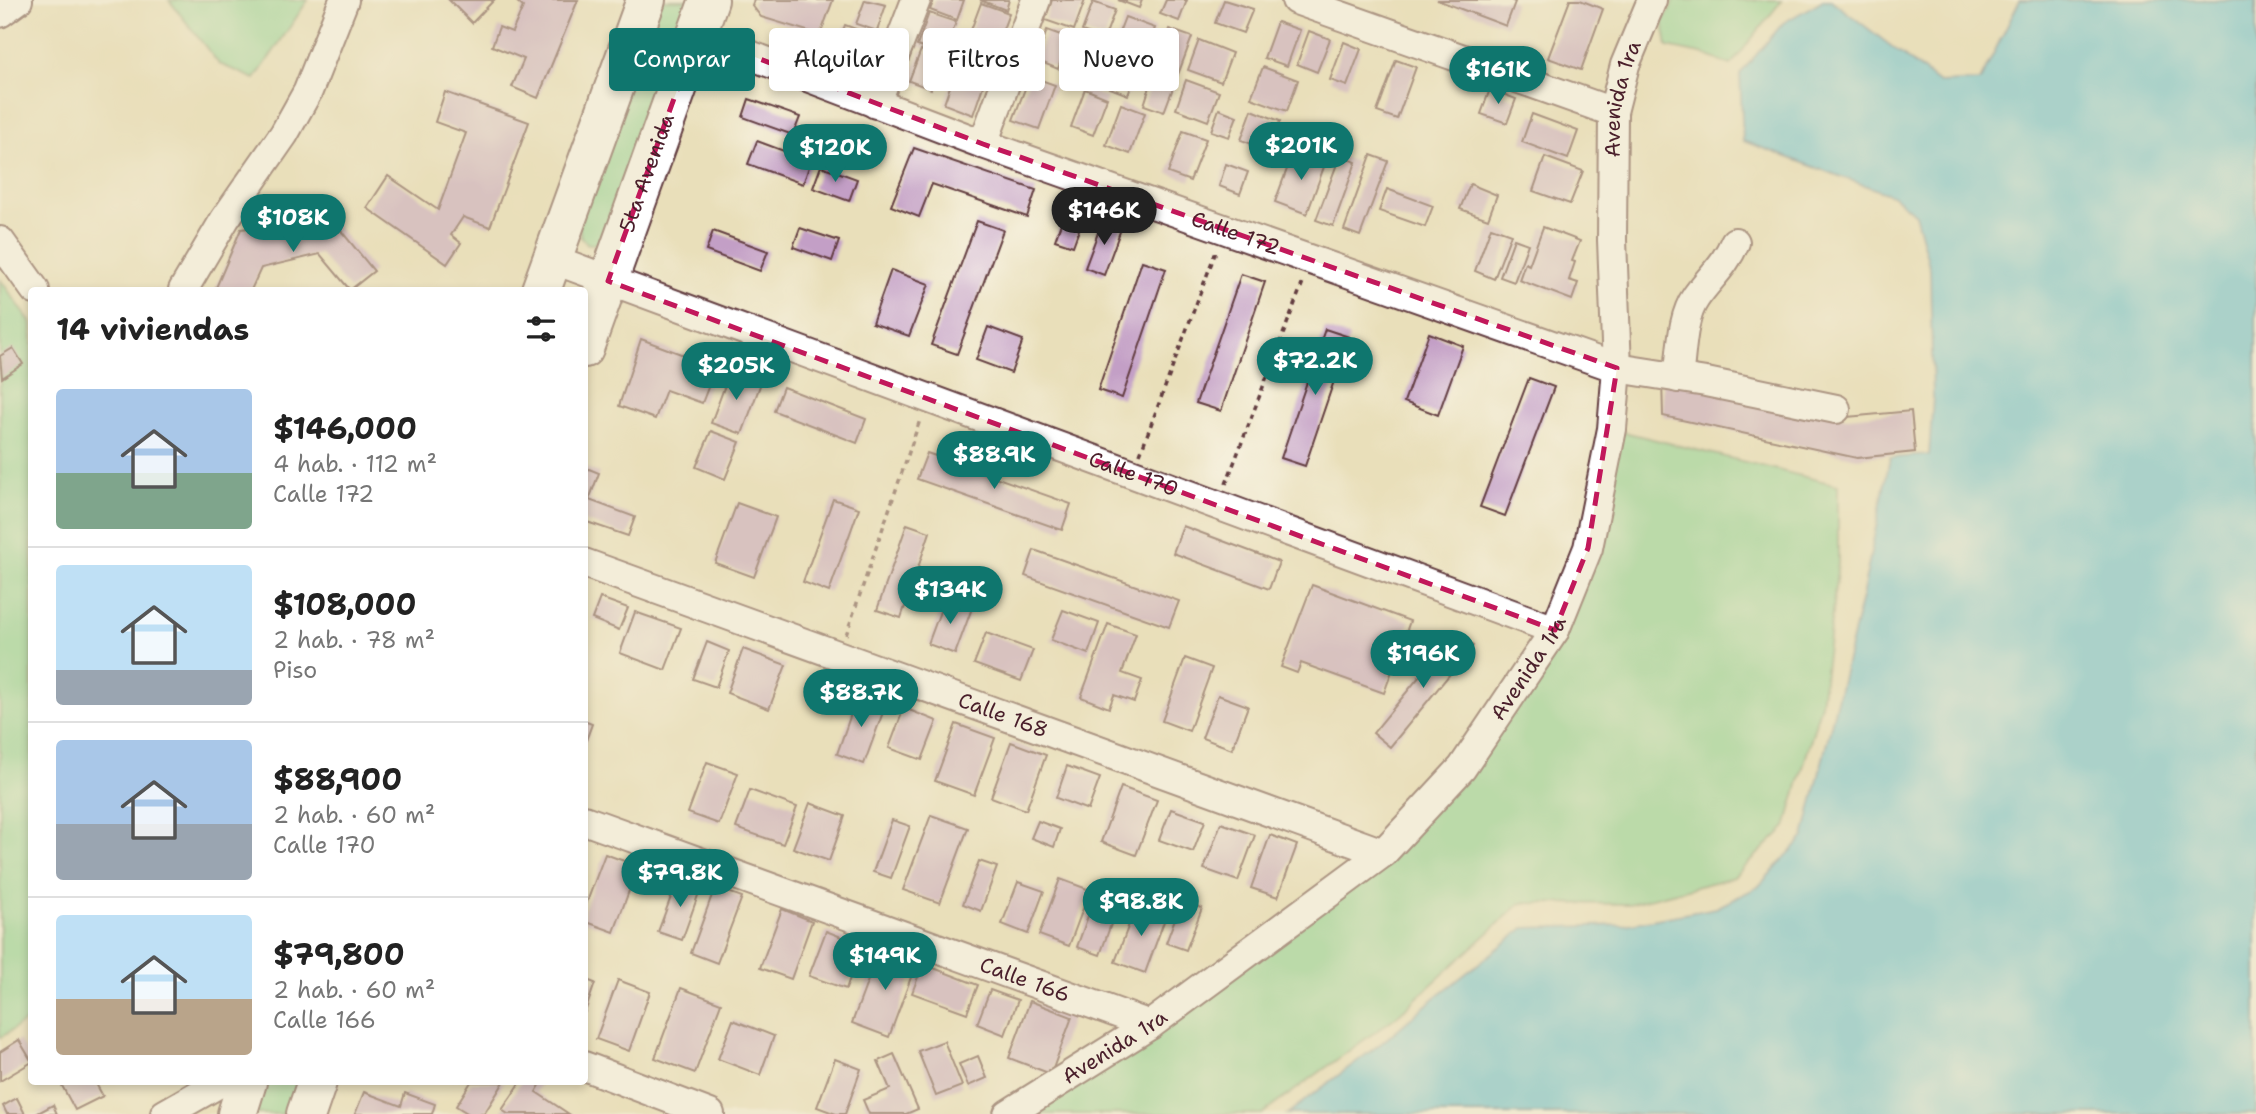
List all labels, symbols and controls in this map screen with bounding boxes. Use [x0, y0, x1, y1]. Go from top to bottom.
chip: Comprar [609, 28, 755, 91]
chip: Alquilar [769, 28, 909, 91]
chip: Filtros [923, 28, 1045, 91]
chip: Nuevo [1059, 28, 1179, 91]
street label: Avenida 1ra [1599, 36, 1648, 157]
pin: $161K [1449, 46, 1547, 106]
text: $161K [1465, 54, 1531, 84]
street label: 5ta Avenida [613, 110, 681, 236]
pin: $201K [1252, 122, 1350, 182]
pin: $120K [786, 124, 884, 184]
text: $201K [1265, 130, 1337, 160]
text: $120K [799, 132, 871, 162]
pin: $146K [1055, 188, 1153, 247]
pin: $108K [244, 194, 342, 254]
text: $146K [1068, 195, 1140, 225]
text: $108K [257, 202, 329, 232]
street label: Calle 172 [1187, 205, 1284, 262]
text: 14 viviendas [56, 309, 249, 350]
icon: filters [522, 310, 560, 348]
pin: $72.2K [1258, 338, 1372, 397]
pin: $205K [687, 342, 785, 402]
text: $72.2K [1273, 345, 1357, 375]
text: $205K [697, 350, 775, 380]
text: $146,000 [273, 408, 417, 449]
icon: home [112, 417, 196, 501]
pin: $88.9K [937, 432, 1051, 491]
text: $88.9K [952, 439, 1036, 469]
street label: Calle 170 [1085, 445, 1182, 503]
text: 4 hab. · 112 m² [273, 449, 437, 479]
text: Calle 172 [273, 479, 374, 509]
pin: $134K [901, 566, 999, 626]
text: $134K [914, 574, 986, 604]
text: $108,000 [273, 584, 417, 625]
icon: home [112, 593, 196, 677]
street label: Avenida 1ra [1484, 613, 1573, 726]
text: 2 hab. · 78 m² [273, 625, 435, 655]
pin: $196K [1374, 630, 1472, 690]
text: $196K [1387, 638, 1459, 668]
text: Piso [273, 655, 317, 685]
pin: $88.7K [804, 670, 918, 729]
text: $88.7K [819, 677, 903, 707]
street label: Calle 168 [954, 686, 1052, 744]
text: $88,900 [273, 759, 402, 800]
icon: home [112, 768, 196, 852]
text: 2 hab. · 60 m² [273, 800, 435, 830]
text: Calle 170 [273, 830, 376, 860]
pin: $79.8K [623, 850, 737, 909]
text: $79.8K [637, 857, 723, 887]
pin: $98.8K [1084, 878, 1198, 938]
text: $98.8K [1099, 886, 1183, 916]
pin: $149K [836, 932, 934, 992]
text: $79,800 [273, 934, 405, 975]
text: $149K [849, 940, 921, 970]
icon: home [112, 943, 196, 1027]
street label: Calle 166 [976, 951, 1074, 1009]
text: 2 hab. · 60 m² [273, 975, 435, 1005]
street label: Avenida 1ra [1057, 1003, 1173, 1091]
text: Calle 166 [273, 1005, 376, 1035]

